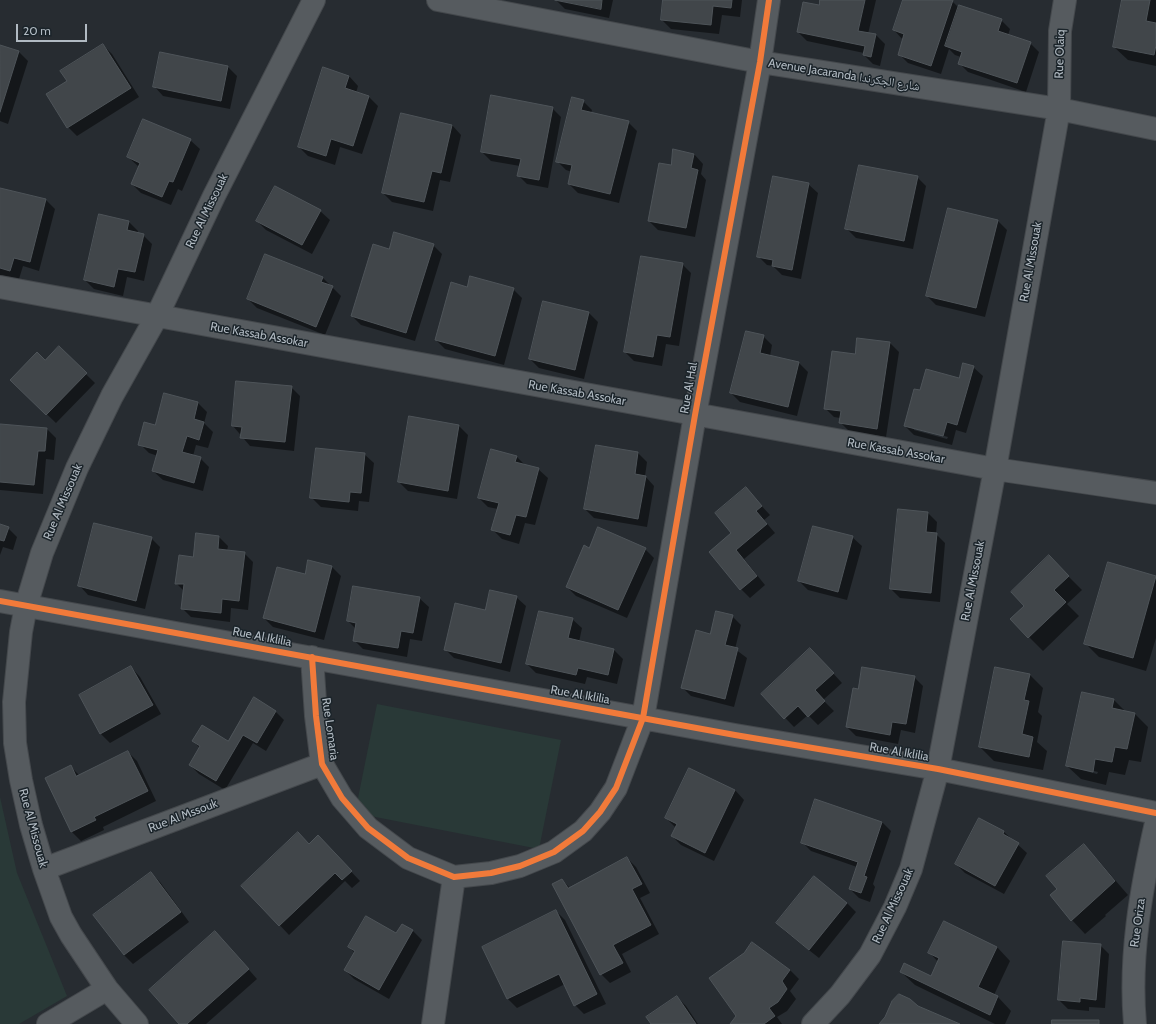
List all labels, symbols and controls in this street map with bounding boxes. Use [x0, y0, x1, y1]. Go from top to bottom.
scale bar [18, 16, 89, 42]
text: 20 m [23, 23, 51, 38]
street label: Rue Olaiq [1052, 29, 1068, 79]
street label: Avenue Jacaranda شارع الجكرندا [767, 56, 921, 94]
street label: Rue Al Missouak [183, 171, 231, 251]
street label: Rue Al Missouak [1017, 221, 1045, 303]
street label: Rue Kassab Assokar [209, 319, 309, 351]
street label: Rue Al Hal [677, 361, 701, 415]
street label: Rue Kassab Assokar [527, 377, 627, 409]
street label: Rue Kassab Assokar [846, 435, 946, 467]
street label: Rue Al Missouak [41, 462, 85, 542]
street label: Rue Al Missouak [958, 540, 988, 622]
street label: Rue Al Iklilia [231, 624, 293, 650]
street label: Rue Al Iklilia [549, 683, 611, 707]
street label: Rue Lomaria [318, 697, 342, 761]
street label: Rue Al Iklilia [868, 740, 930, 764]
street label: Rue Al Missouak [16, 787, 50, 869]
street label: Rue Al Mssouk [146, 796, 220, 836]
street label: Rue Al Missouak [869, 866, 917, 946]
street label: Rue Oriza [1127, 898, 1149, 948]

